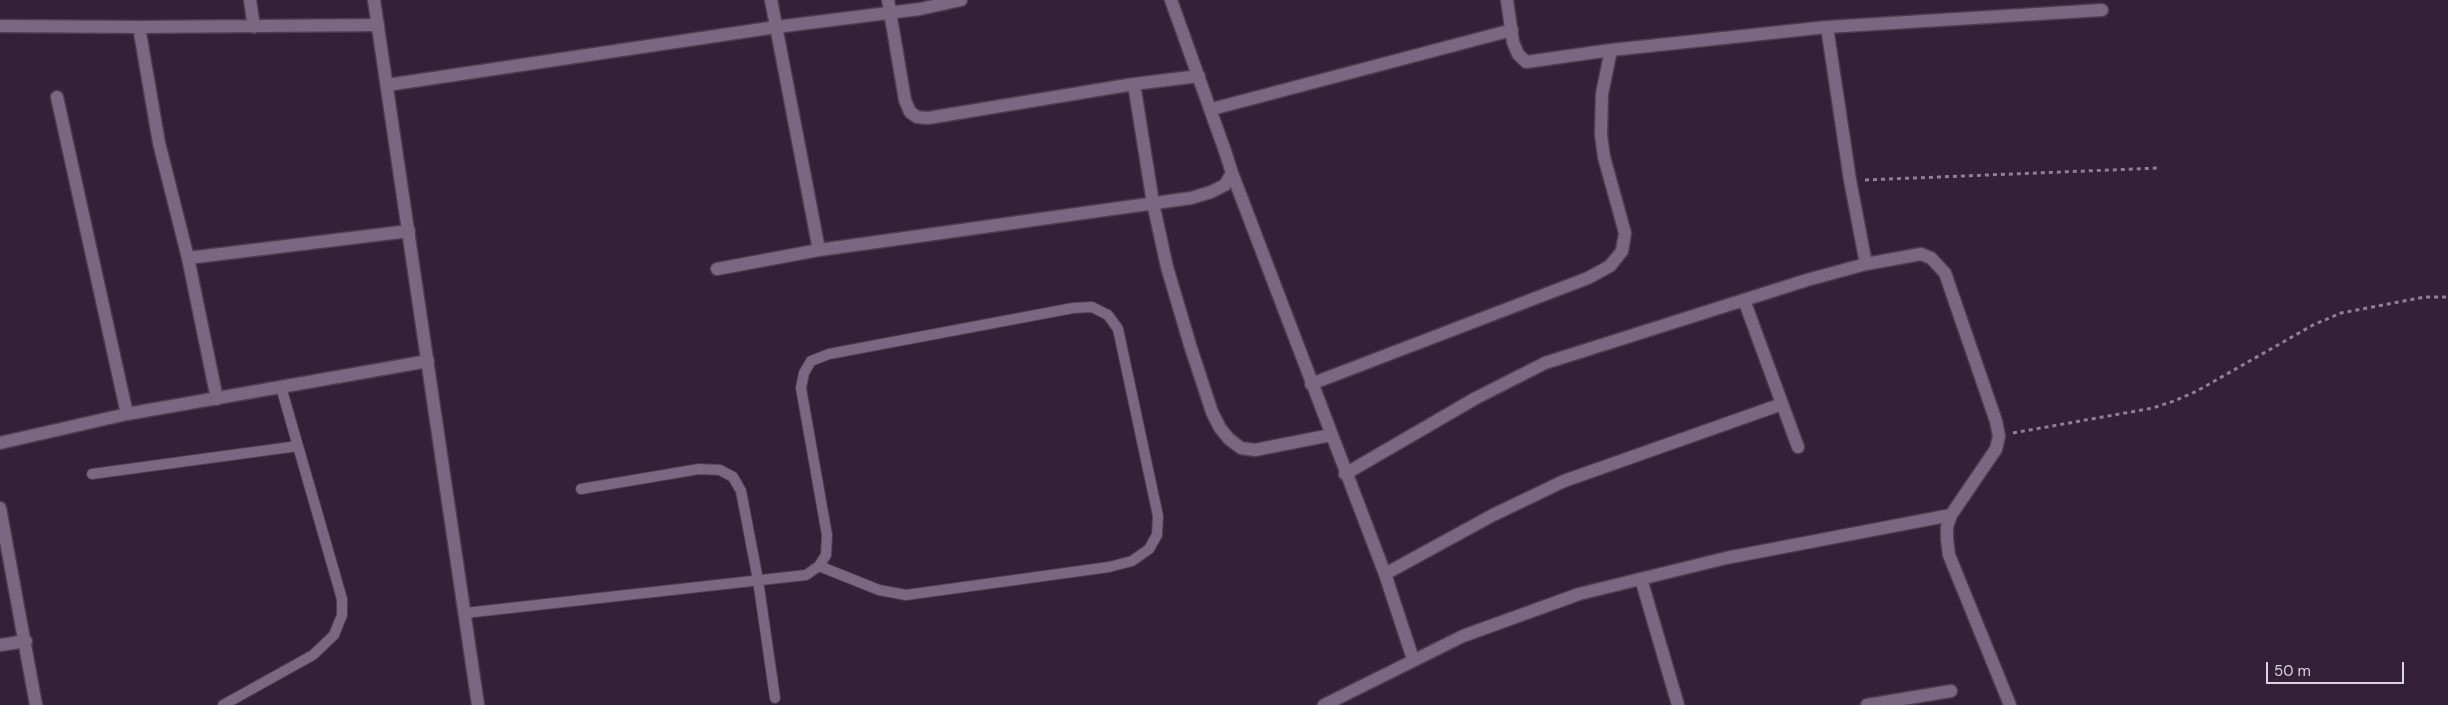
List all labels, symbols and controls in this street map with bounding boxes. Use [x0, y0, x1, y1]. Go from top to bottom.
scale bar [2268, 652, 2406, 684]
text: 50 m [2274, 661, 2311, 681]

